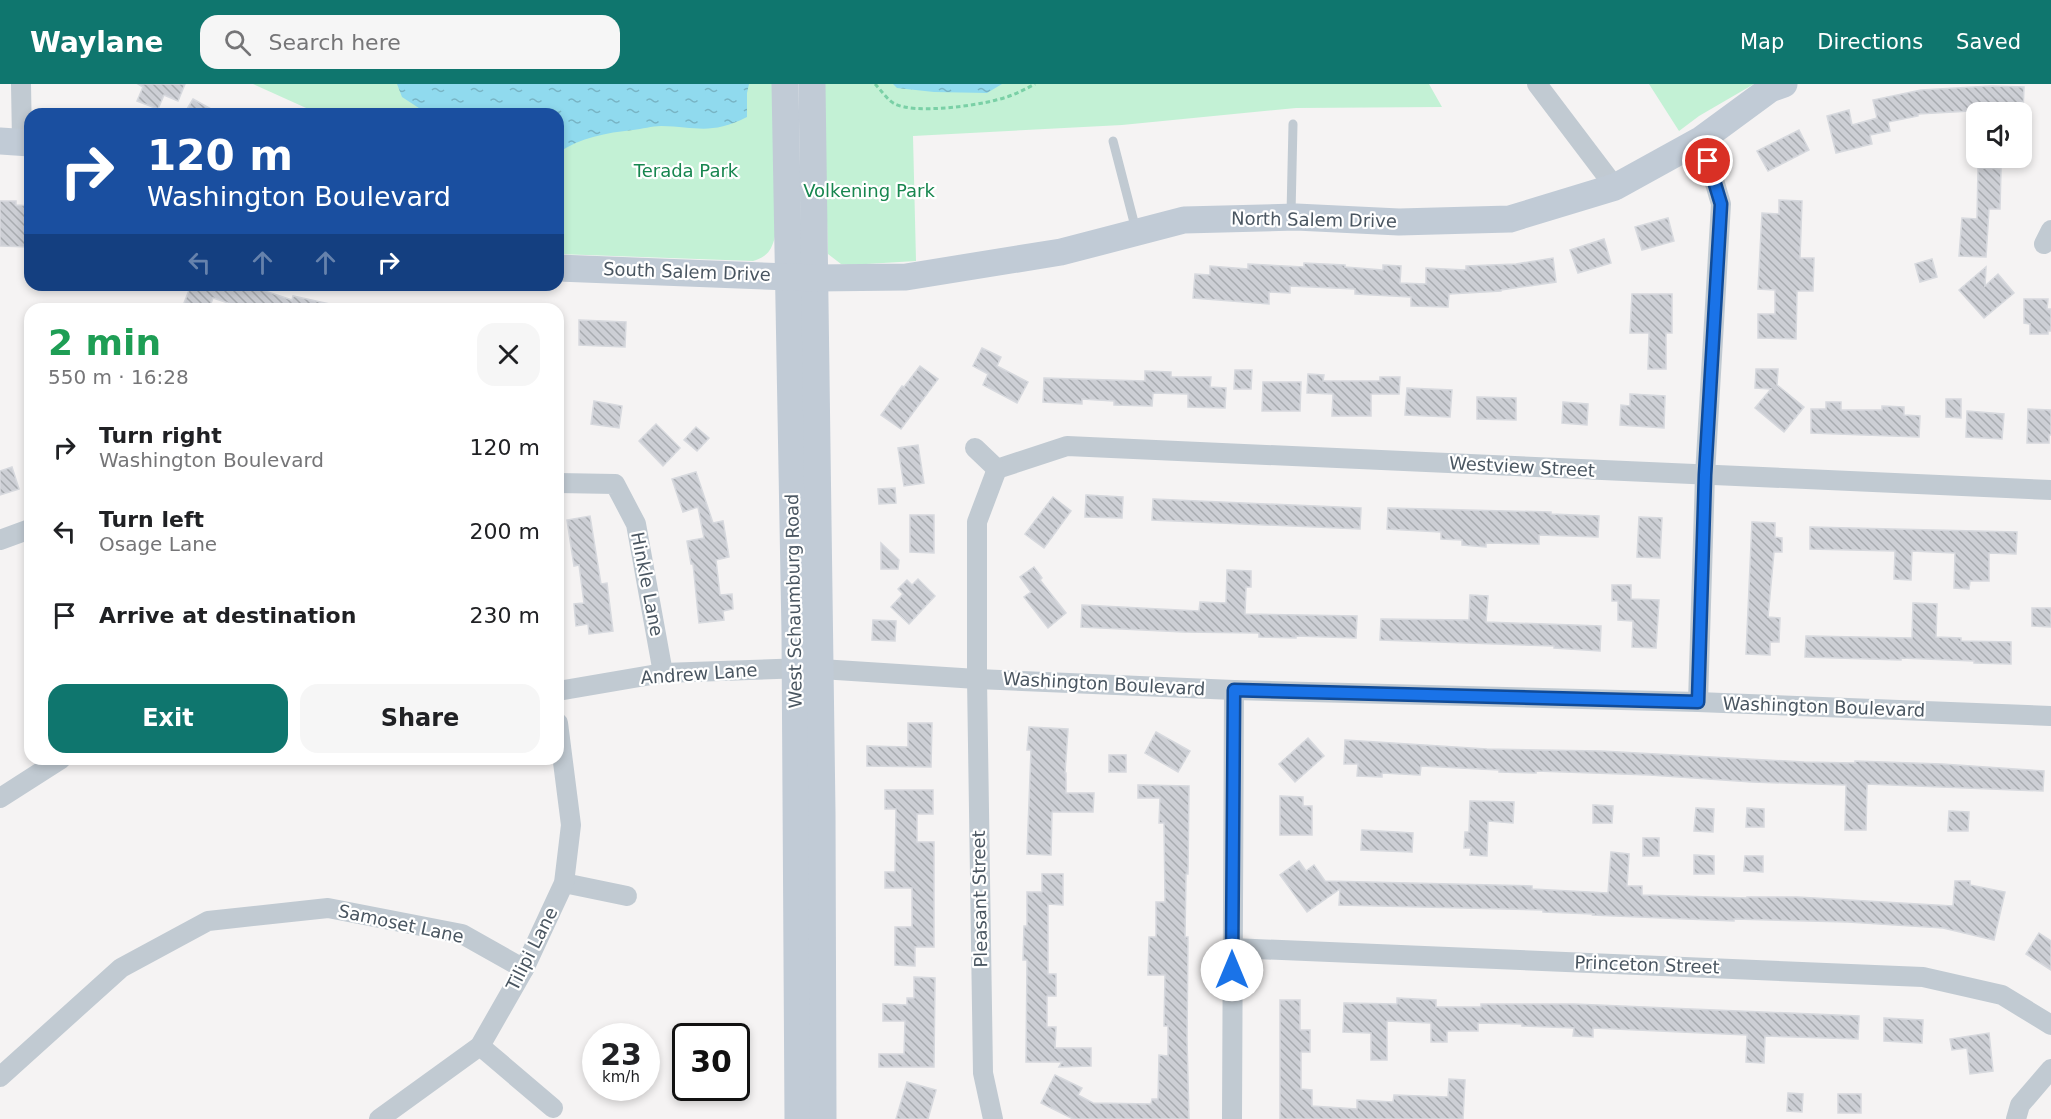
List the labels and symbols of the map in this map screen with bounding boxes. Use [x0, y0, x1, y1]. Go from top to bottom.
pin [1682, 135, 1733, 186]
park label: Terada Park [633, 160, 739, 181]
park label: Volkening Park [803, 180, 935, 201]
street label: North Salem Drive [1231, 208, 1397, 231]
street label: South Salem Drive [603, 258, 771, 285]
street label: Westview Street [1449, 452, 1596, 481]
street label: West Schaumburg Road [781, 493, 806, 709]
street label: Hinkle Lane [627, 530, 668, 638]
street label: Andrew Lane [640, 659, 758, 688]
street label: Washington Boulevard [1002, 668, 1206, 699]
street label: Washington Boulevard [1722, 692, 1926, 721]
street label: Pleasant Street [968, 830, 991, 968]
street label: Samoset Lane [336, 900, 466, 947]
street label: Tilipi Lane [501, 903, 562, 995]
position arrow [1200, 938, 1264, 1002]
street label: Princeton Street [1574, 951, 1720, 978]
speed limit sign: 30 [672, 1023, 750, 1101]

